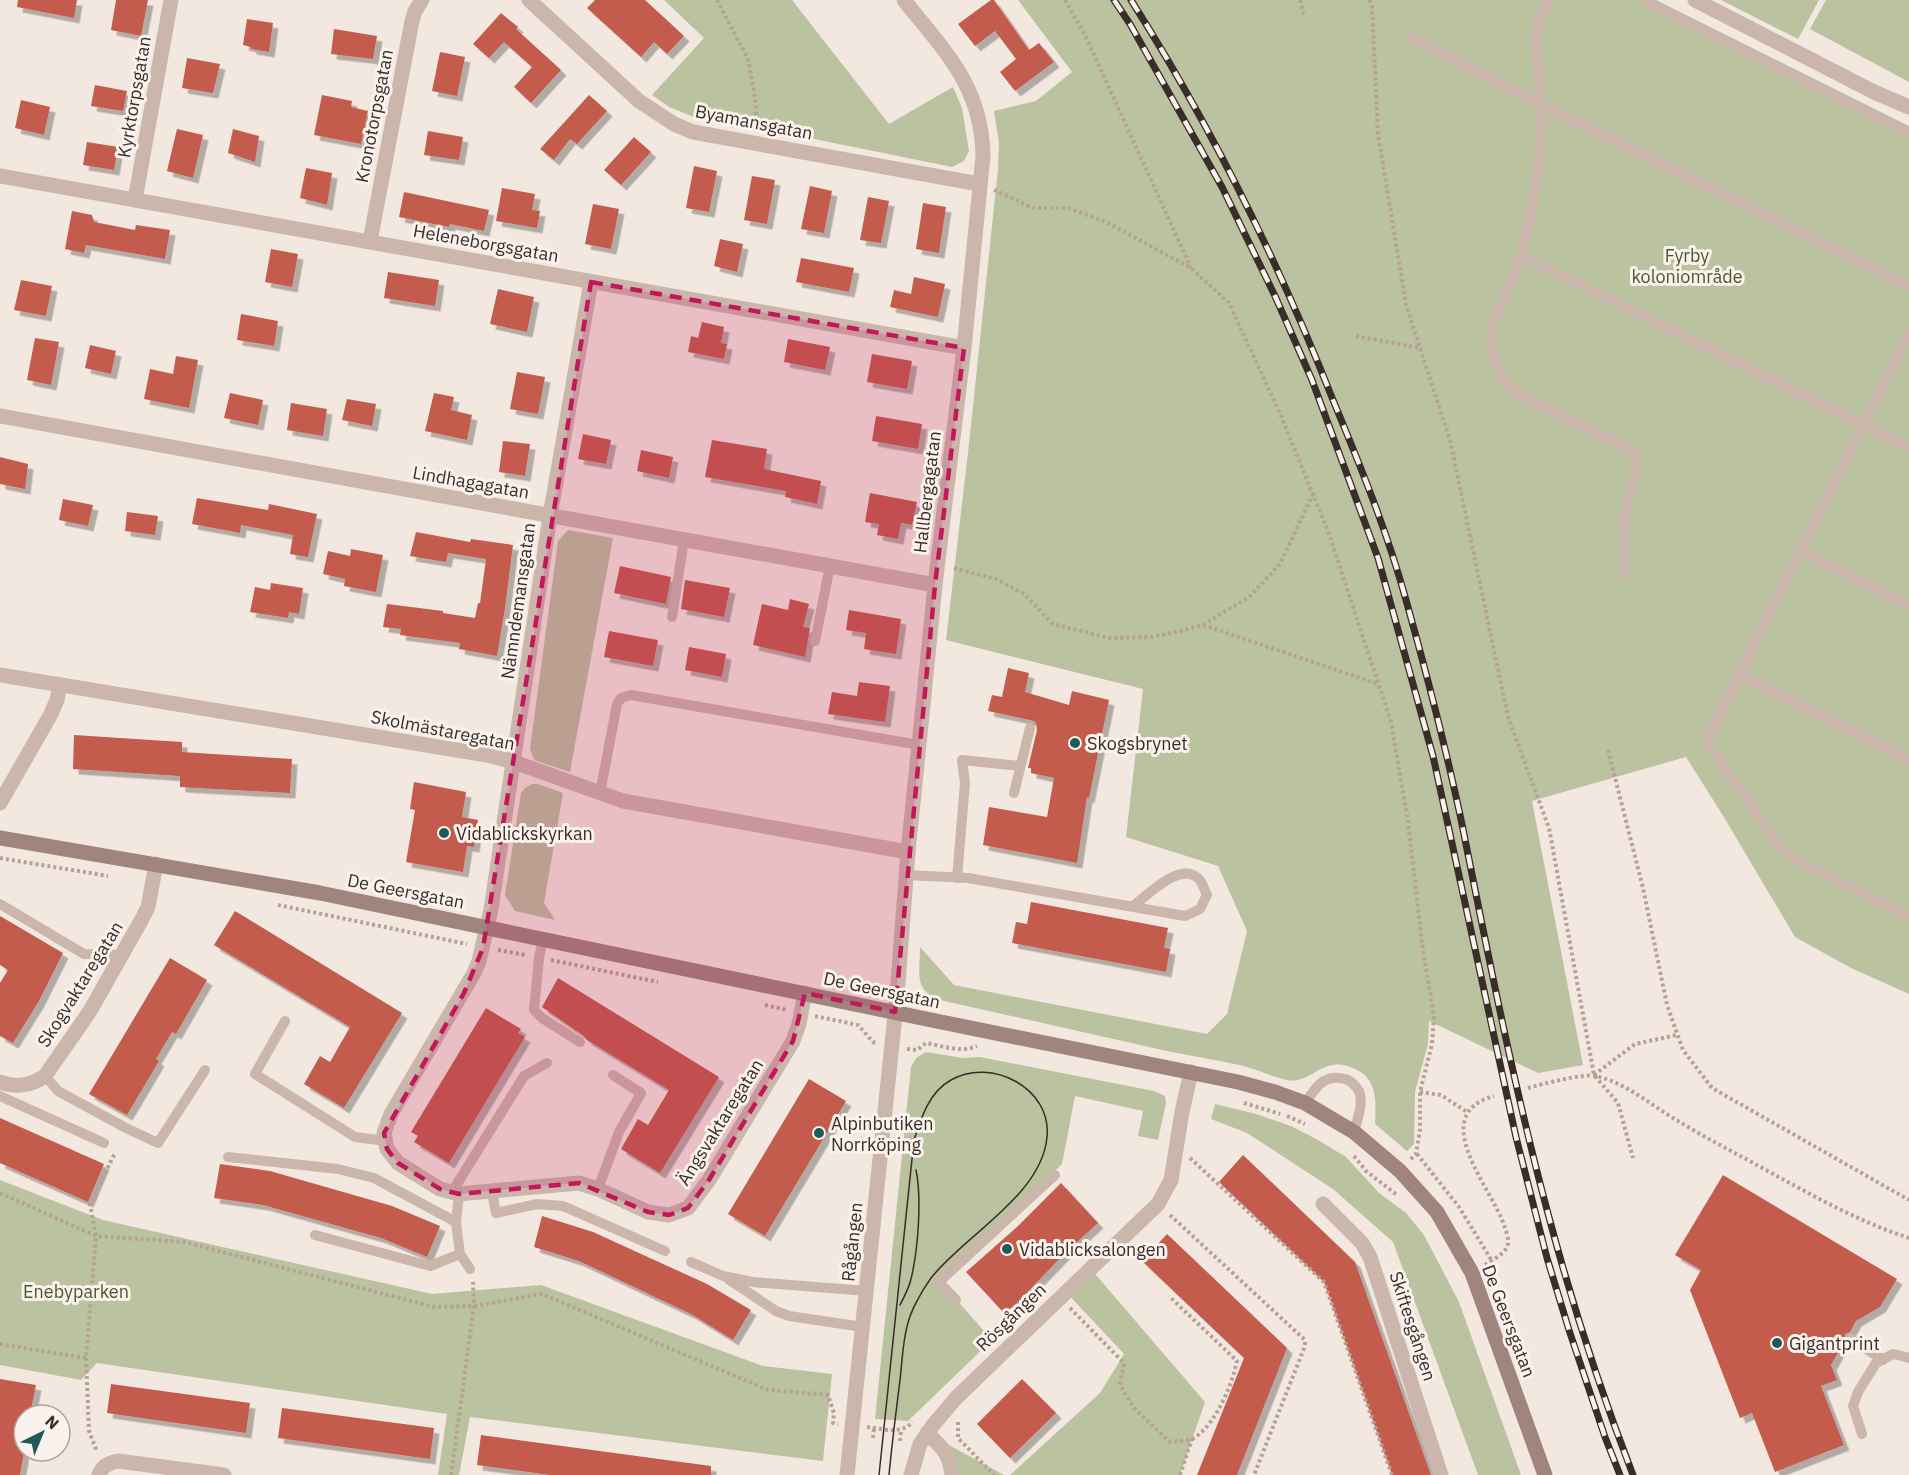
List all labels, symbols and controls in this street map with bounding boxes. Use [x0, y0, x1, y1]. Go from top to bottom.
street label: Kyrktorpsgatan [112, 34, 156, 160]
street label: Kronotorpsgatan [350, 47, 398, 185]
street label: Byamansgatan [693, 99, 815, 145]
street label: Heleneborgsgatan [411, 219, 561, 267]
park label: Fyrby koloniområde [1631, 244, 1743, 288]
street label: Hallbergagatan [908, 430, 946, 554]
street label: Lindhagagatan [411, 460, 531, 504]
street label: Nämndemansgatan [496, 521, 540, 681]
street label: Skolmästaregatan [369, 705, 517, 755]
place label: Skogsbrynet [1087, 732, 1188, 755]
marker: Skogsbrynet [1068, 736, 1082, 750]
place label: Vidablickskyrkan [456, 822, 593, 845]
marker: Vidablickskyrkan [437, 826, 451, 840]
street label: De Geersgatan [345, 868, 467, 914]
street label: Skogvaktaregatan [32, 917, 128, 1051]
street label: De Geersgatan [821, 966, 943, 1014]
street label: Ängsvaktaregatan [672, 1054, 768, 1190]
place label: Alpinbutiken Norrköping [831, 1112, 933, 1156]
marker: Alpinbutiken Norrköping [812, 1126, 826, 1140]
street label: Rågången [836, 1201, 868, 1283]
place label: Vidablicksalongen [1019, 1238, 1166, 1261]
marker: Vidablicksalongen [1000, 1242, 1014, 1256]
street label: De Geersgatan [1477, 1261, 1541, 1381]
street label: Skiftesgången [1384, 1268, 1442, 1384]
street label: Rösgången [971, 1278, 1051, 1356]
park label: Enebyparken [23, 1280, 129, 1303]
place label: Gigantprint [1789, 1332, 1880, 1355]
marker: Gigantprint [1770, 1336, 1784, 1350]
north arrow [12, 1403, 72, 1463]
text: N [41, 1411, 63, 1433]

